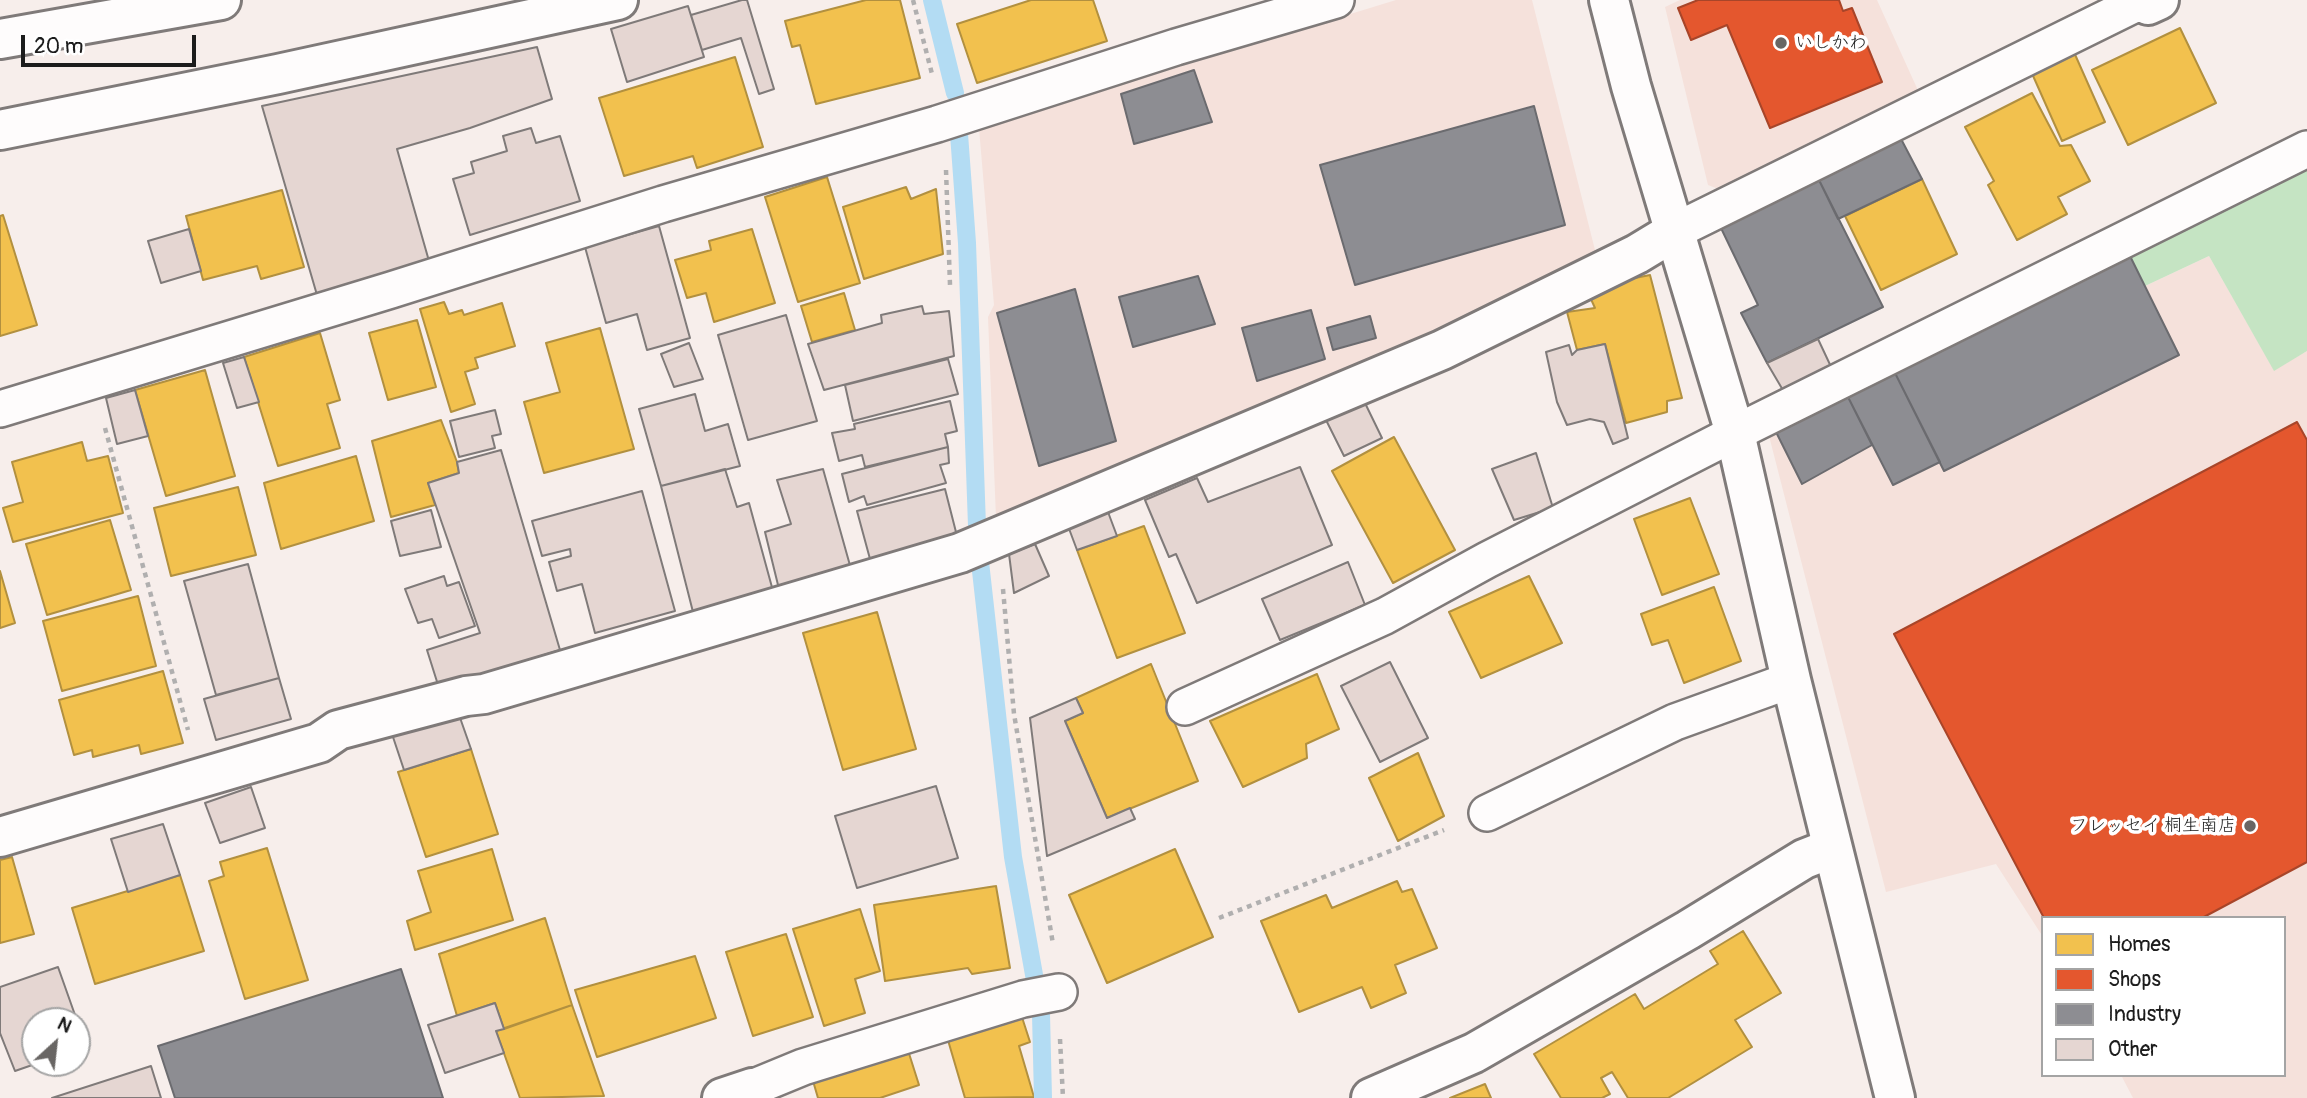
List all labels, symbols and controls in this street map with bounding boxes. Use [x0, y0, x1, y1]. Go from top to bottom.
scale bar [24, 21, 200, 65]
place label: いしかわ [1795, 32, 1867, 54]
text: 20 m [34, 33, 83, 60]
marker: いしかわ [1773, 35, 1789, 51]
place label: フレッセイ 桐生南店 [2070, 815, 2236, 837]
marker: フレッセイ 桐生南店 [2242, 818, 2258, 834]
legend [2041, 916, 2286, 1077]
text: Homes [2108, 931, 2170, 958]
text: Shops [2108, 966, 2161, 993]
text: Industry [2108, 1001, 2181, 1028]
north arrow [21, 1007, 91, 1077]
text: N [53, 1011, 76, 1039]
text: Other [2108, 1036, 2158, 1063]

